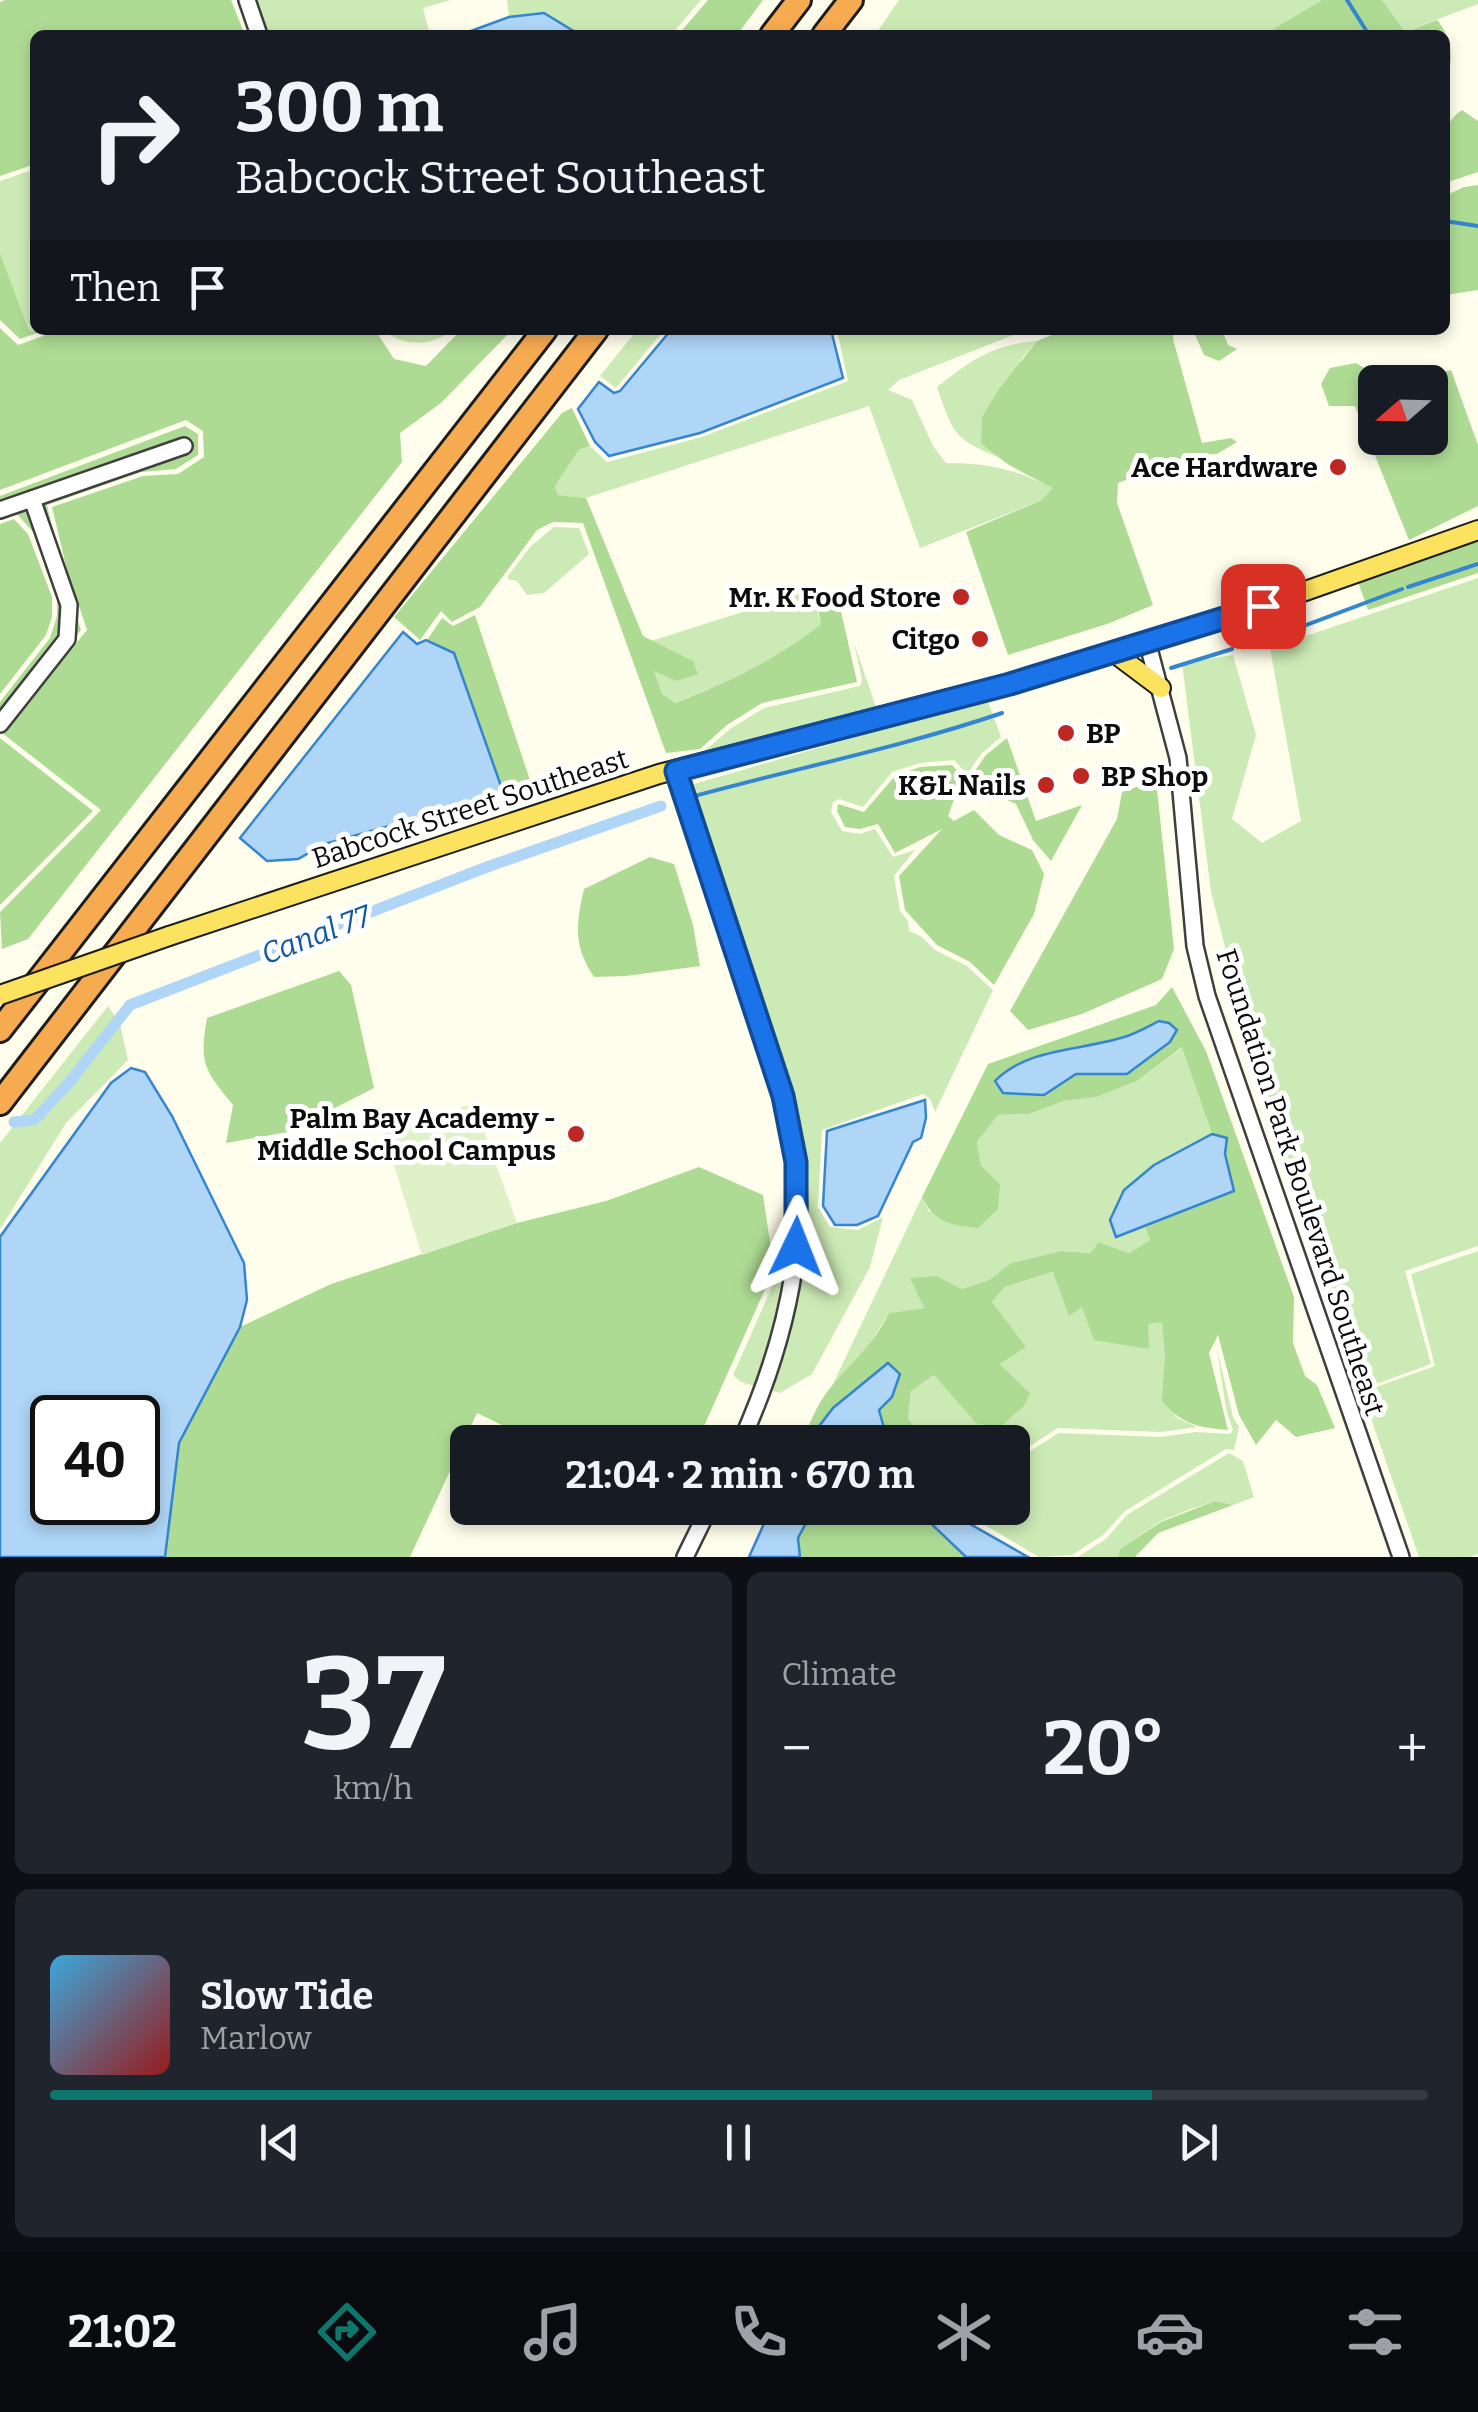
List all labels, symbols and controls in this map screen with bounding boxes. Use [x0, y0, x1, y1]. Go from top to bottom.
text: 300 m [235, 66, 444, 150]
icon: right [70, 70, 200, 200]
text: Babcock Street Southeast [235, 151, 766, 205]
icon: arrive [180, 260, 235, 315]
text: Then [70, 265, 160, 311]
north arrow [1358, 365, 1448, 455]
map controls [1358, 365, 1448, 455]
place label: Ace Hardware [1131, 451, 1318, 484]
marker: Ace Hardware [1327, 456, 1349, 478]
pin [1221, 564, 1306, 649]
icon: arrive [1236, 579, 1291, 634]
place label: Mr. K Food Store [728, 581, 941, 614]
marker: Mr. K Food Store [950, 586, 972, 608]
place label: Citgo [891, 623, 960, 656]
marker: Citgo [969, 628, 991, 650]
place label: BP [1086, 717, 1121, 750]
marker: BP [1055, 722, 1077, 744]
street label: Babcock Street Southeast [308, 742, 632, 875]
place label: BP Shop [1101, 760, 1208, 793]
marker: BP Shop [1070, 765, 1092, 787]
place label: K&L Nails [898, 769, 1026, 802]
marker: K&L Nails [1035, 774, 1057, 796]
water label: Canal 77 [256, 897, 378, 972]
street label: Foundation Park Boulevard Southeast [1209, 945, 1392, 1420]
place label: Palm Bay Academy - Middle School Campus [257, 1102, 556, 1167]
marker: Palm Bay Academy - Middle School Campus [565, 1123, 587, 1145]
position arrow [744, 1195, 848, 1299]
speed limit sign: 40 [30, 1395, 160, 1525]
text: 21:04 · 2 min · 670 m [566, 1452, 914, 1498]
text: 37 [301, 1626, 446, 1782]
text: Climate [782, 1655, 897, 1693]
text: 20° [1043, 1704, 1165, 1794]
text: − [782, 1716, 812, 1782]
text: + [1397, 1716, 1428, 1782]
text: km/h [334, 1769, 413, 1807]
text: Slow Tide [200, 1973, 373, 2019]
text: Marlow [200, 2019, 312, 2057]
icon: previous [252, 2115, 307, 2170]
icon: pause [711, 2115, 766, 2170]
icon: next [1171, 2115, 1226, 2170]
icon: directions [312, 2297, 382, 2367]
icon: music [518, 2297, 588, 2367]
icon: phone [724, 2297, 794, 2367]
icon: climate [929, 2297, 999, 2367]
icon: car [1135, 2297, 1205, 2367]
icon: filters [1340, 2297, 1410, 2367]
text: 21:02 [68, 2305, 177, 2359]

